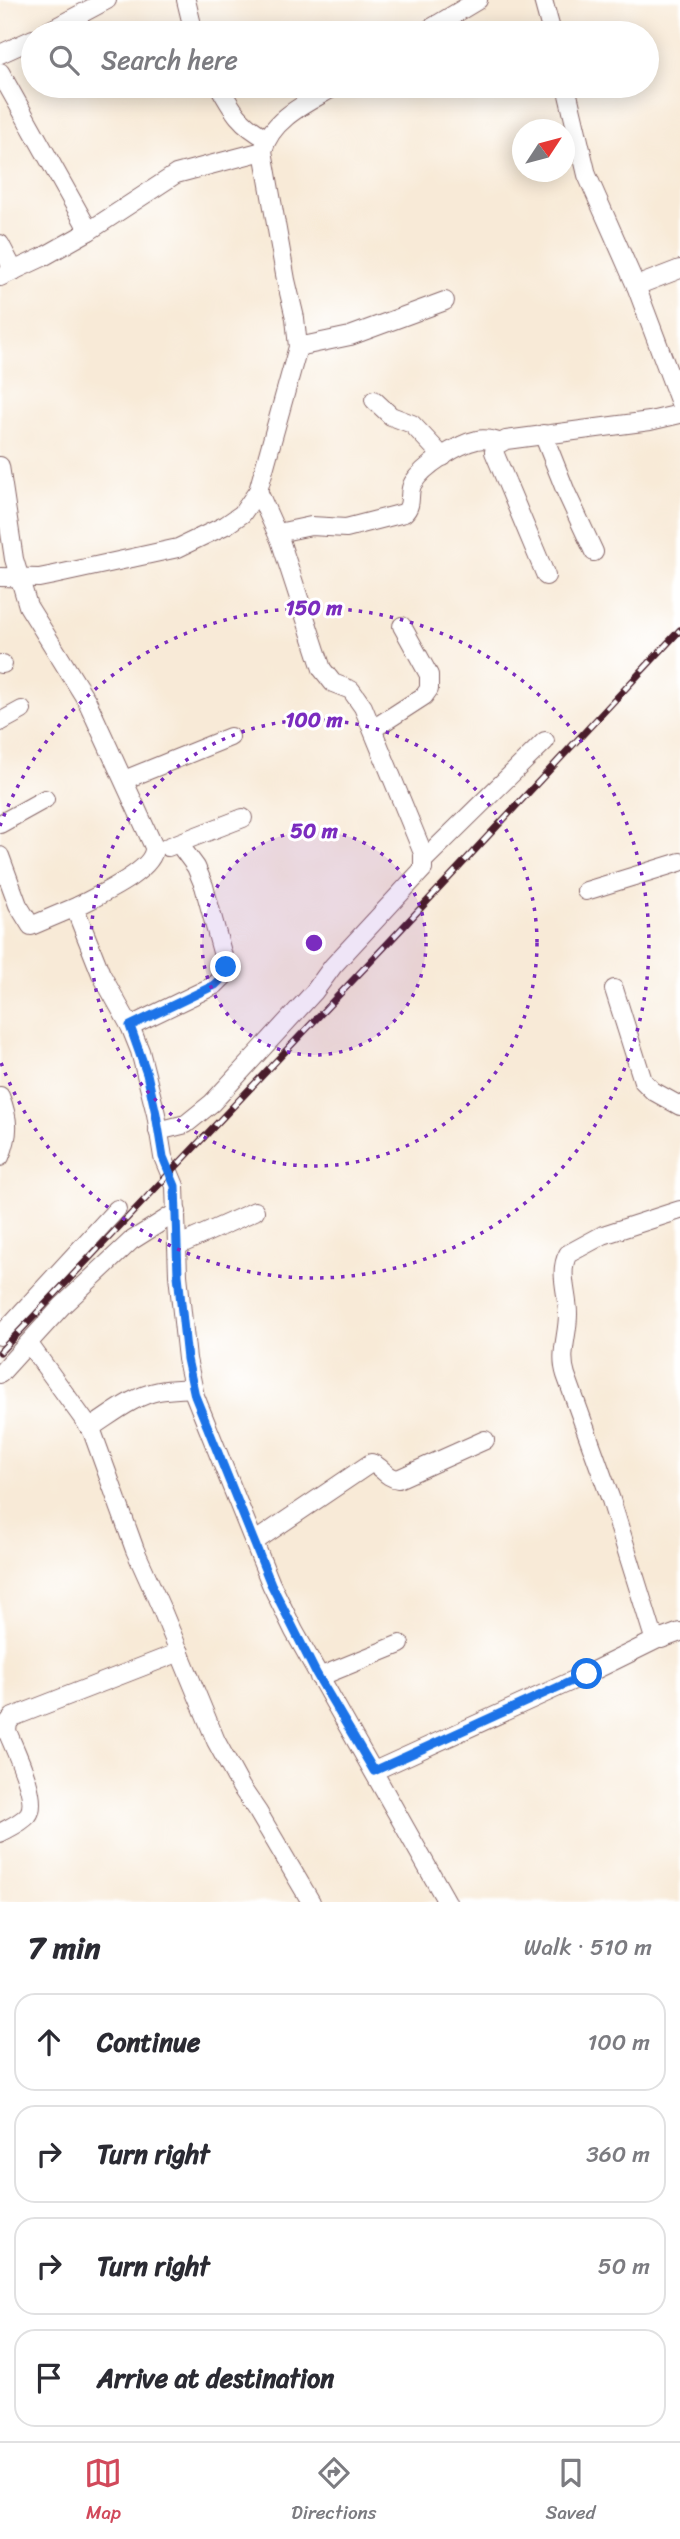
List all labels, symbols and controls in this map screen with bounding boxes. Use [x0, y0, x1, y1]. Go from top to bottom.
search box [21, 21, 659, 98]
text: Search here [101, 37, 238, 83]
icon: search [45, 41, 83, 79]
north arrow [512, 119, 575, 182]
text: 150 m [286, 589, 343, 627]
text: 100 m [285, 701, 343, 739]
text: 50 m [290, 812, 339, 850]
centre of rings [302, 931, 326, 955]
route end [210, 951, 241, 982]
route start [571, 1658, 602, 1689]
text: 7 min [28, 1921, 100, 1975]
text: Walk · 510 m [524, 1927, 652, 1968]
text: Continue [97, 2019, 200, 2065]
text: 100 m [587, 2022, 650, 2063]
icon: ahead [30, 2023, 68, 2061]
text: Turn right [97, 2131, 210, 2177]
text: 360 m [586, 2134, 650, 2175]
icon: right [30, 2135, 68, 2173]
text: Turn right [97, 2243, 210, 2289]
text: 50 m [598, 2246, 650, 2287]
icon: right [30, 2247, 68, 2285]
text: Arrive at destination [97, 2355, 334, 2401]
icon: arrive [30, 2359, 68, 2397]
tab: Map [84, 2454, 122, 2529]
tab: Directions [291, 2454, 377, 2529]
tab: Saved [545, 2454, 596, 2529]

